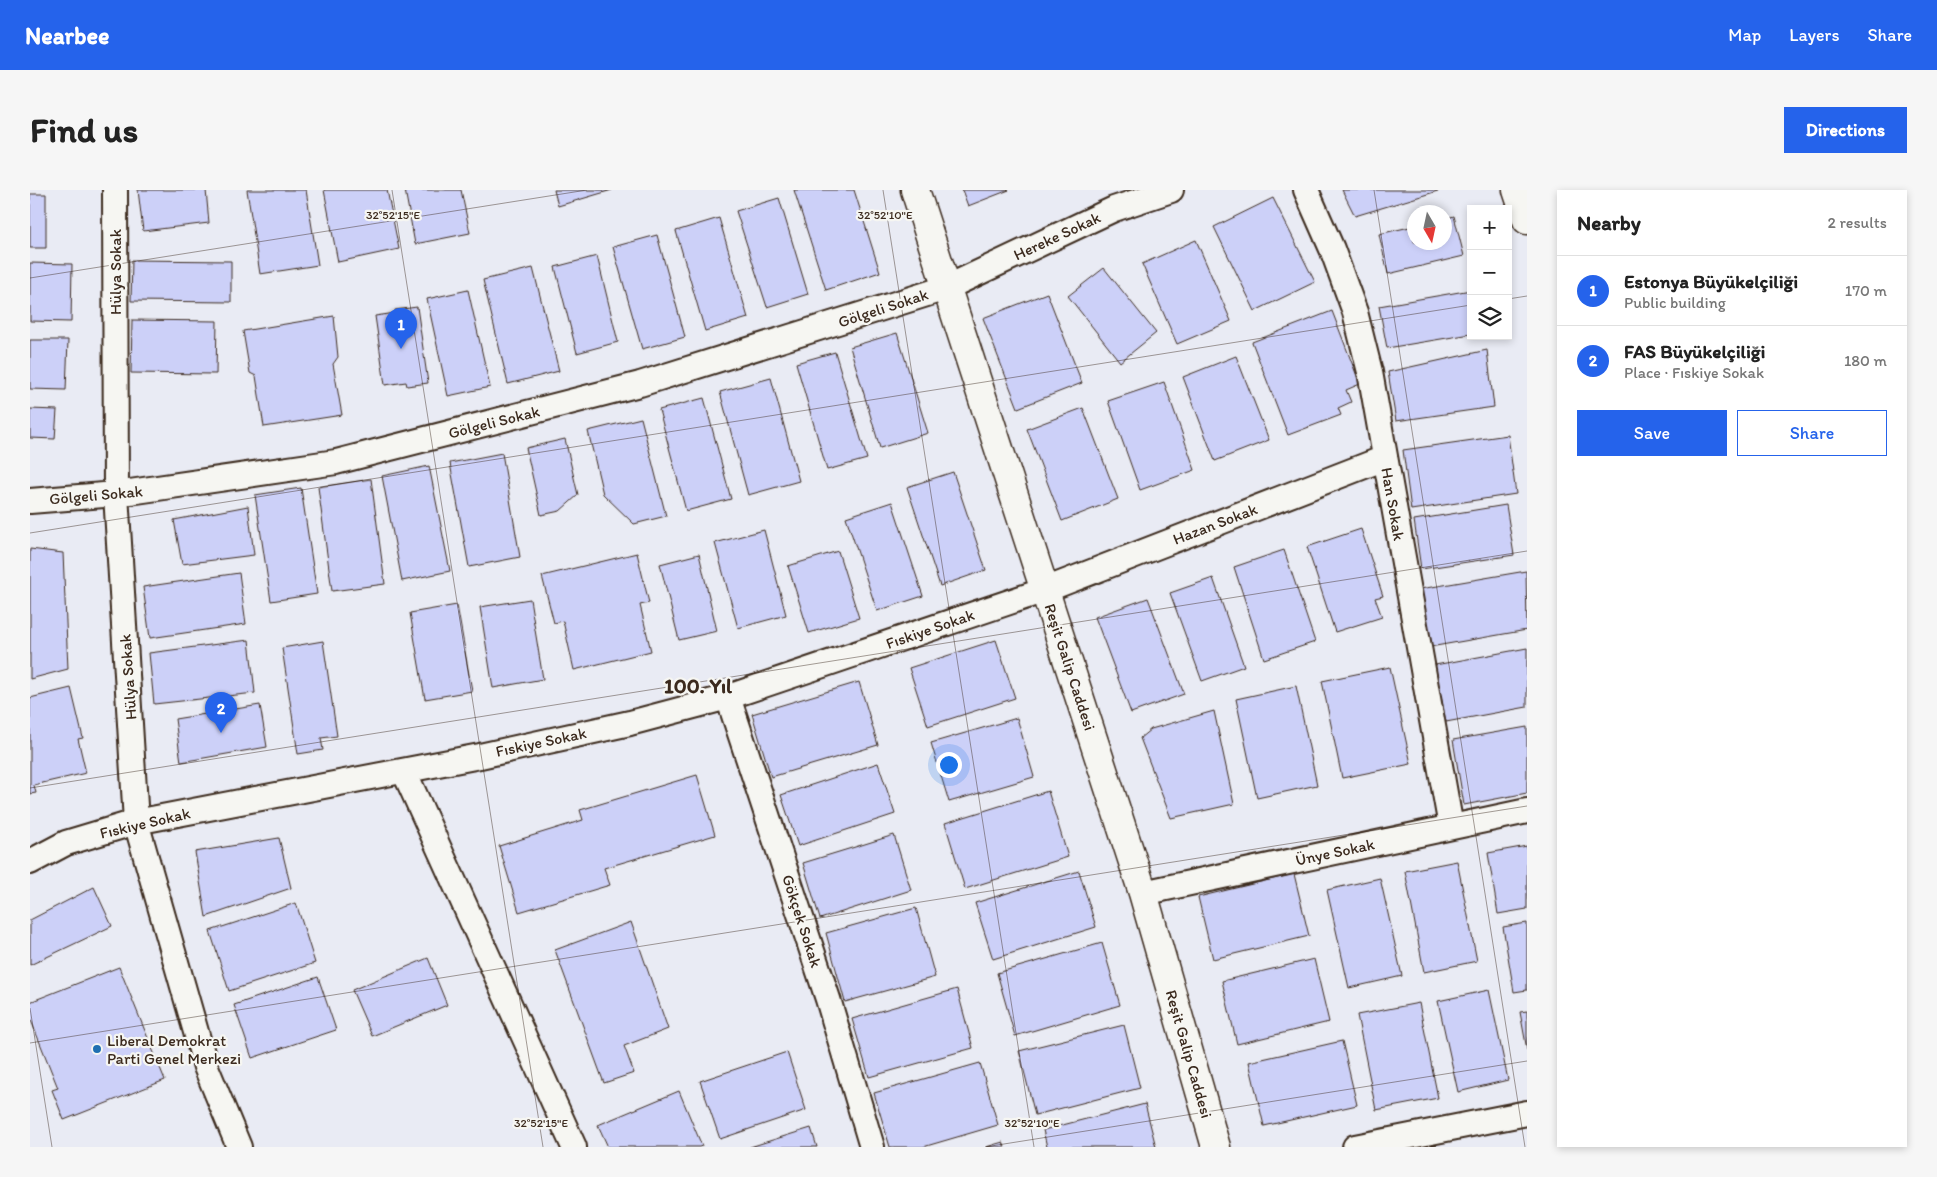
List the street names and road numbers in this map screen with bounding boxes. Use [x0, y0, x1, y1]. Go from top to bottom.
street label: Hereke Sokak [1011, 207, 1104, 264]
street label: Hülya Sokak [106, 228, 125, 315]
street label: Gölgeli Sokak [836, 284, 930, 332]
street label: Gölgeli Sokak [446, 401, 542, 443]
street label: Han Sokak [1377, 466, 1409, 543]
street label: Gölgeli Sokak [49, 481, 143, 509]
street label: Hazan Sokak [1170, 499, 1261, 549]
street label: Reşit Galip Caddesi [1040, 601, 1100, 733]
street label: Fıskiye Sokak [883, 605, 977, 653]
street label: Hülya Sokak [115, 633, 140, 720]
street label: Fıskiye Sokak [494, 723, 588, 761]
street label: Fıskiye Sokak [98, 803, 192, 843]
street label: Ünye Sokak [1294, 834, 1377, 870]
street label: Gökçek Sokak [778, 872, 826, 970]
street label: Reşit Galip Caddesi [1162, 988, 1216, 1120]

